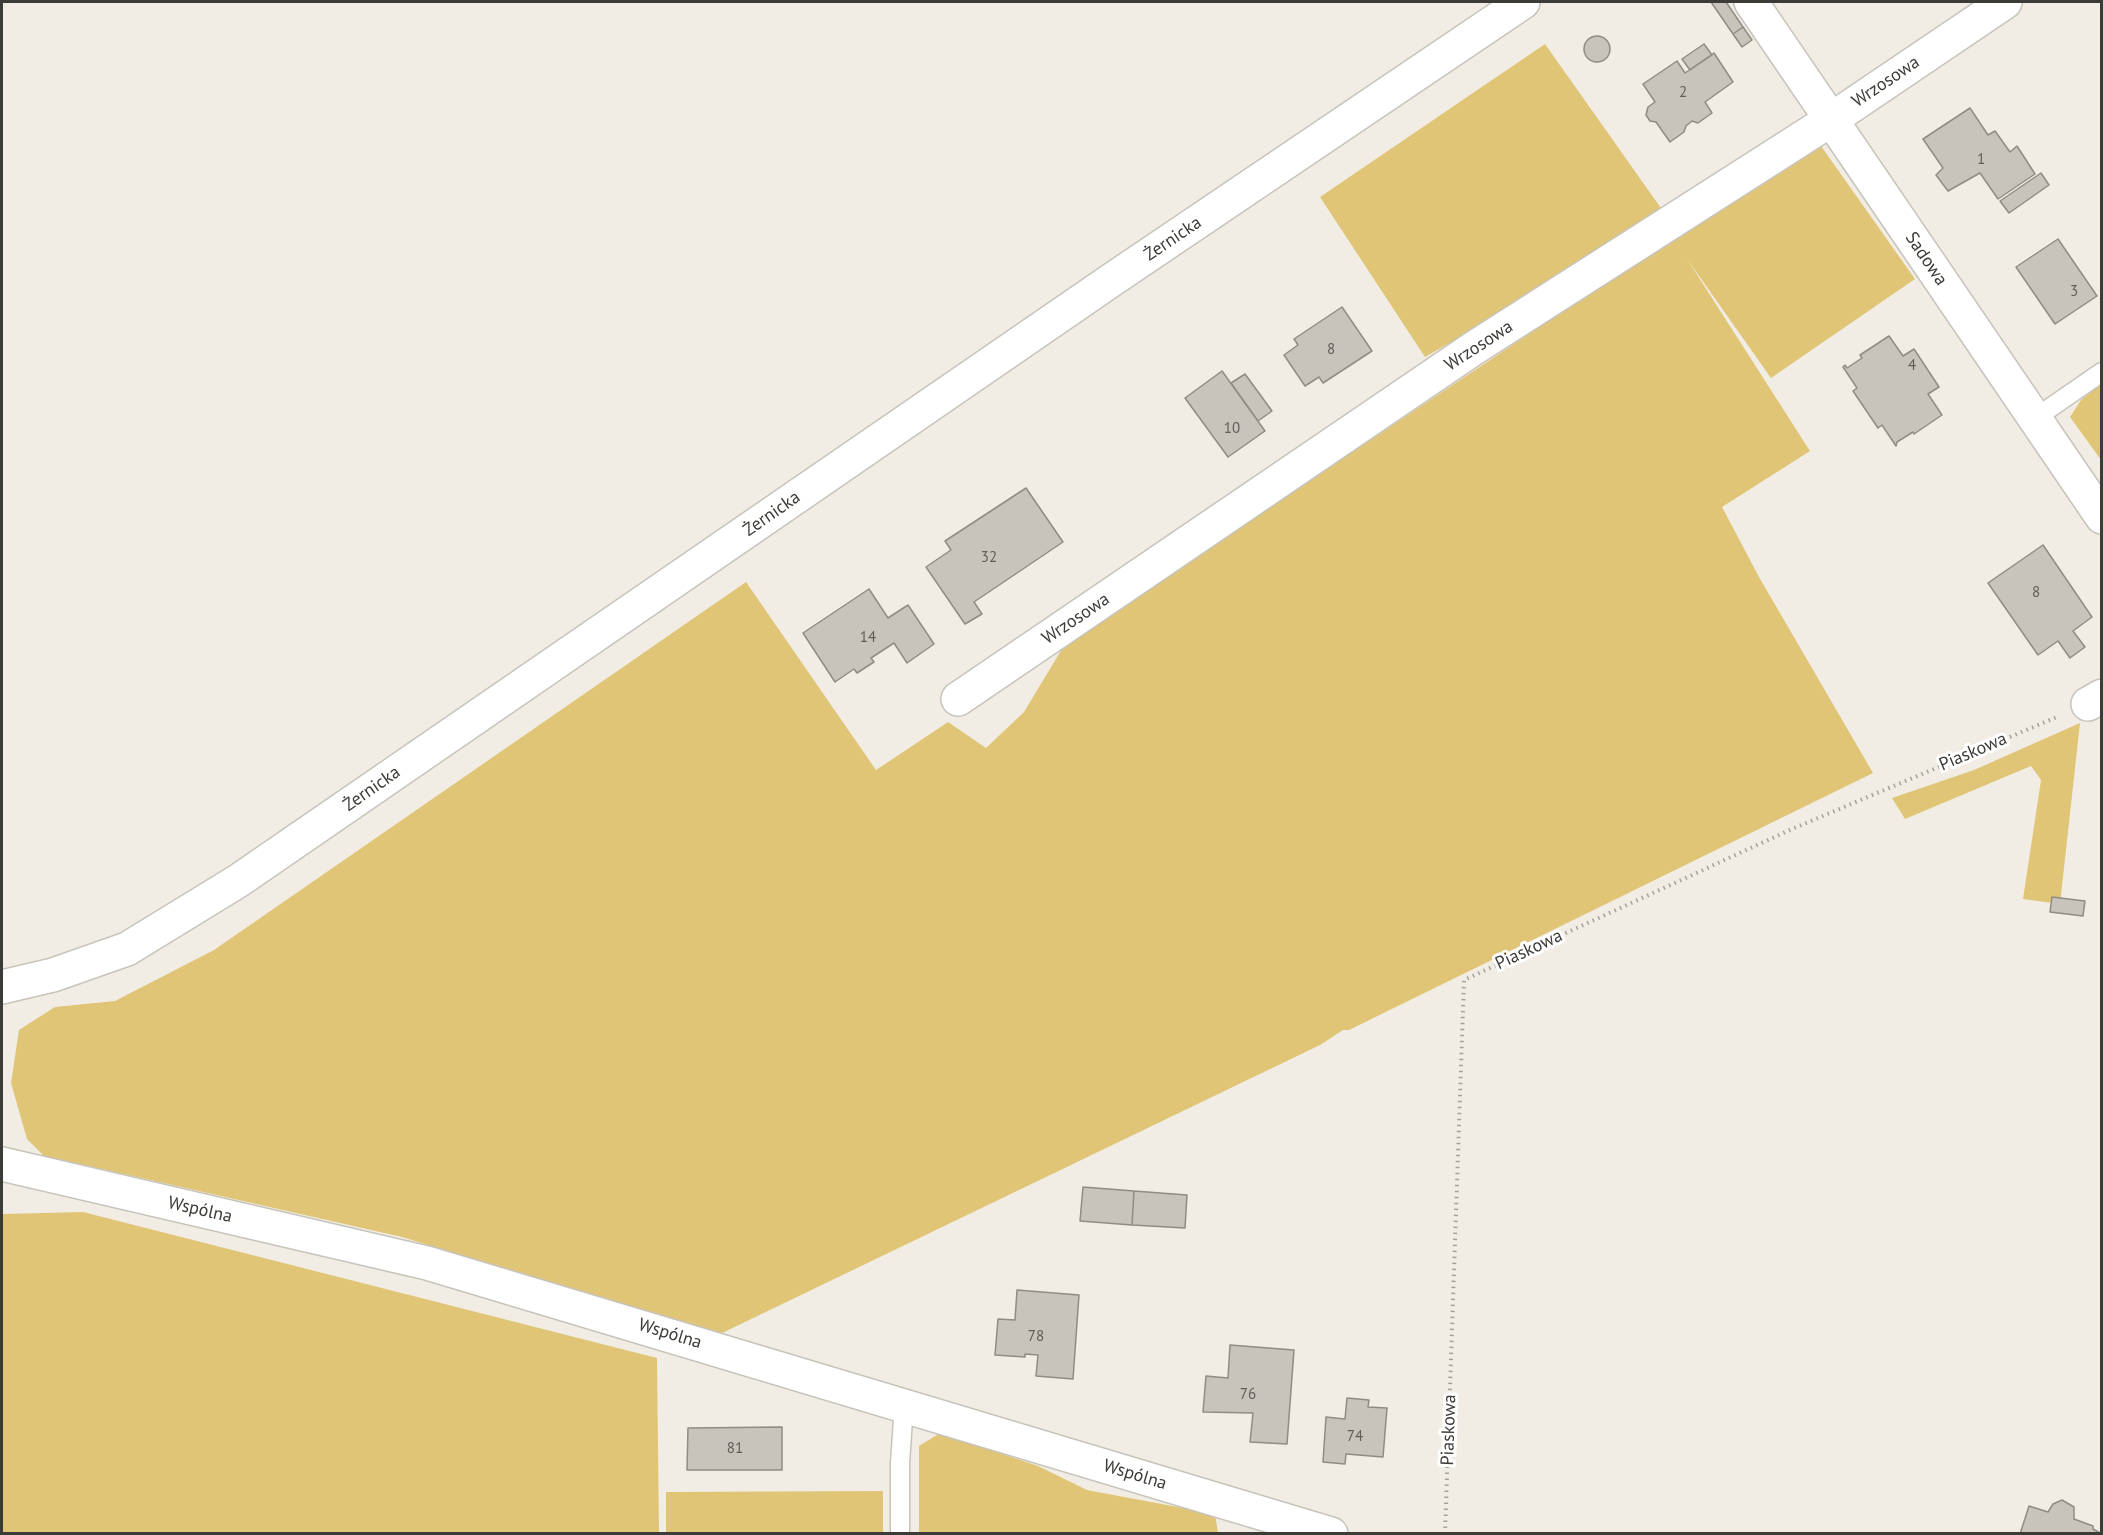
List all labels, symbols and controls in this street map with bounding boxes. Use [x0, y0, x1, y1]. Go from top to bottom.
street label: Wrzosowa [1848, 52, 1924, 112]
house number: 2 [1679, 84, 1687, 102]
house number: 1 [1977, 151, 1985, 169]
street label: Żernicka [1140, 212, 1206, 266]
street label: Sadowa [1900, 228, 1952, 290]
house number: 3 [2070, 283, 2078, 301]
street label: Wrzosowa [1441, 316, 1517, 376]
house number: 8 [1327, 341, 1335, 359]
house number: 4 [1908, 357, 1916, 375]
house number: 10 [1224, 420, 1240, 438]
street label: Żernicka [739, 487, 805, 541]
house number: 32 [981, 549, 997, 567]
house number: 8 [2032, 584, 2040, 602]
street label: Wrzosowa [1038, 589, 1114, 649]
house number: 14 [860, 629, 876, 647]
street label: Piaskowa [1936, 728, 2010, 776]
street label: Żernicka [339, 762, 405, 816]
street label: Piaskowa [1492, 925, 1566, 975]
street label: Wspólna [166, 1192, 234, 1228]
street label: Wspólna [636, 1314, 704, 1354]
house number: 78 [1028, 1328, 1044, 1346]
house number: 76 [1240, 1386, 1256, 1404]
street label: Piaskowa [1437, 1394, 1461, 1466]
house number: 74 [1347, 1428, 1363, 1446]
house number: 81 [727, 1440, 743, 1458]
street label: Wspólna [1101, 1455, 1169, 1495]

